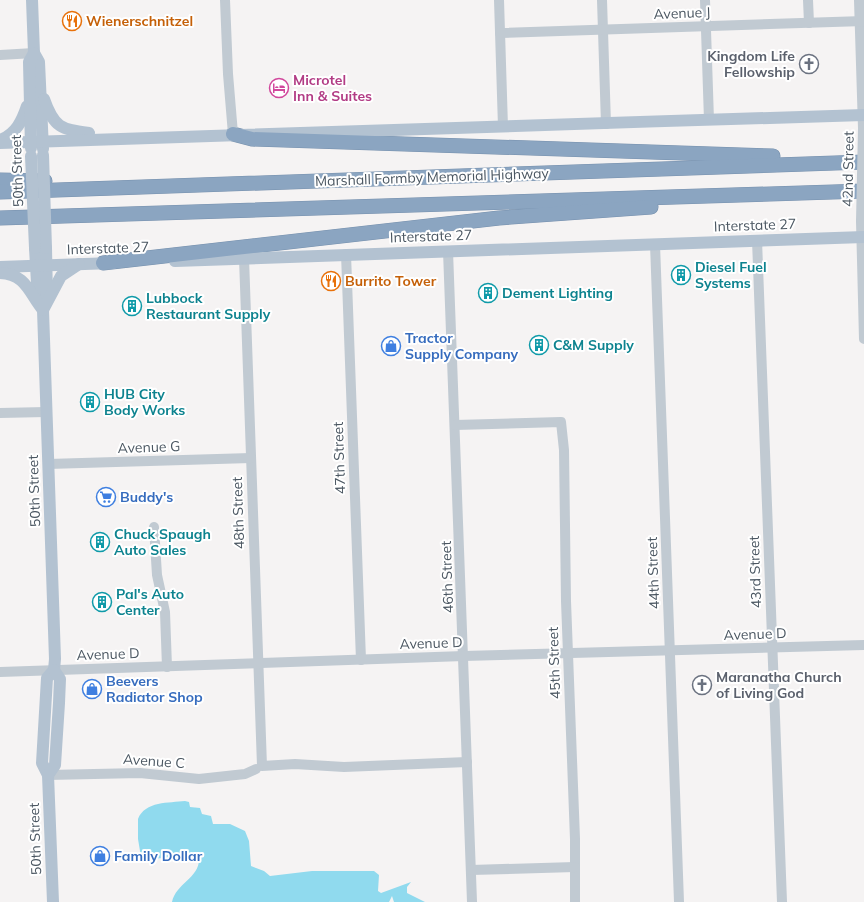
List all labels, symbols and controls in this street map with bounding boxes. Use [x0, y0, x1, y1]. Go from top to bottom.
street label: Avenue J [653, 3, 711, 23]
restaurant icon: Wienerschnitzel [61, 10, 83, 32]
place label: Wienerschnitzel [86, 12, 193, 30]
place label: Kingdom Life Fellowship [707, 47, 795, 81]
church icon: Kingdom Life Fellowship [798, 53, 820, 75]
place label: Microtel Inn & Suites [293, 71, 372, 105]
hotel icon: Microtel Inn & Suites [268, 77, 290, 99]
street label: 42nd Street [838, 131, 858, 207]
street label: 50th Street [7, 134, 27, 207]
street label: Marshall Formby Memorial Highway [315, 164, 550, 190]
street label: Interstate 27 [714, 215, 796, 235]
street label: Interstate 27 [390, 226, 472, 246]
street label: Interstate 27 [67, 238, 149, 258]
place label: Diesel Fuel Systems [695, 258, 767, 292]
building icon: Diesel Fuel Systems [670, 264, 692, 286]
restaurant icon: Burrito Tower [320, 270, 342, 292]
place label: Burrito Tower [345, 272, 437, 290]
building icon: Dement Lighting [477, 282, 499, 304]
place label: Dement Lighting [502, 284, 613, 302]
place label: Lubbock Restaurant Supply [146, 289, 271, 323]
building icon: Lubbock Restaurant Supply [121, 295, 143, 317]
place label: Tractor Supply Company [405, 329, 519, 363]
building icon: C&M Supply [528, 334, 550, 356]
shop icon: Tractor Supply Company [380, 335, 402, 357]
place label: C&M Supply [553, 336, 634, 354]
place label: HUB City Body Works [104, 385, 185, 419]
building icon: HUB City Body Works [79, 391, 101, 413]
street label: 47th Street [329, 421, 349, 494]
street label: Avenue G [117, 437, 181, 457]
street label: 50th Street [24, 454, 44, 527]
street label: 48th Street [228, 476, 248, 549]
supermarket icon: Buddy's [95, 486, 117, 508]
place label: Buddy's [120, 488, 173, 506]
place label: Chuck Spaugh Auto Sales [114, 525, 211, 559]
building icon: Chuck Spaugh Auto Sales [89, 531, 111, 553]
street label: 43rd Street [745, 535, 765, 609]
street label: 44th Street [643, 536, 663, 609]
street label: 46th Street [437, 540, 457, 613]
place label: Pal's Auto Center [116, 585, 184, 619]
building icon: Pal's Auto Center [91, 591, 113, 613]
street label: Avenue D [723, 624, 787, 644]
street label: 45th Street [544, 626, 564, 699]
street label: Avenue D [399, 633, 463, 653]
street label: Avenue D [76, 644, 140, 664]
place label: Maranatha Church of Living God [716, 668, 842, 702]
place label: Beevers Radiator Shop [106, 672, 203, 706]
church icon: Maranatha Church of Living God [691, 674, 713, 696]
shop icon: Beevers Radiator Shop [81, 678, 103, 700]
street label: Avenue C [122, 750, 186, 772]
street label: 50th Street [25, 802, 45, 875]
shop icon: Family Dollar [89, 845, 111, 867]
place label: Family Dollar [114, 847, 203, 865]

